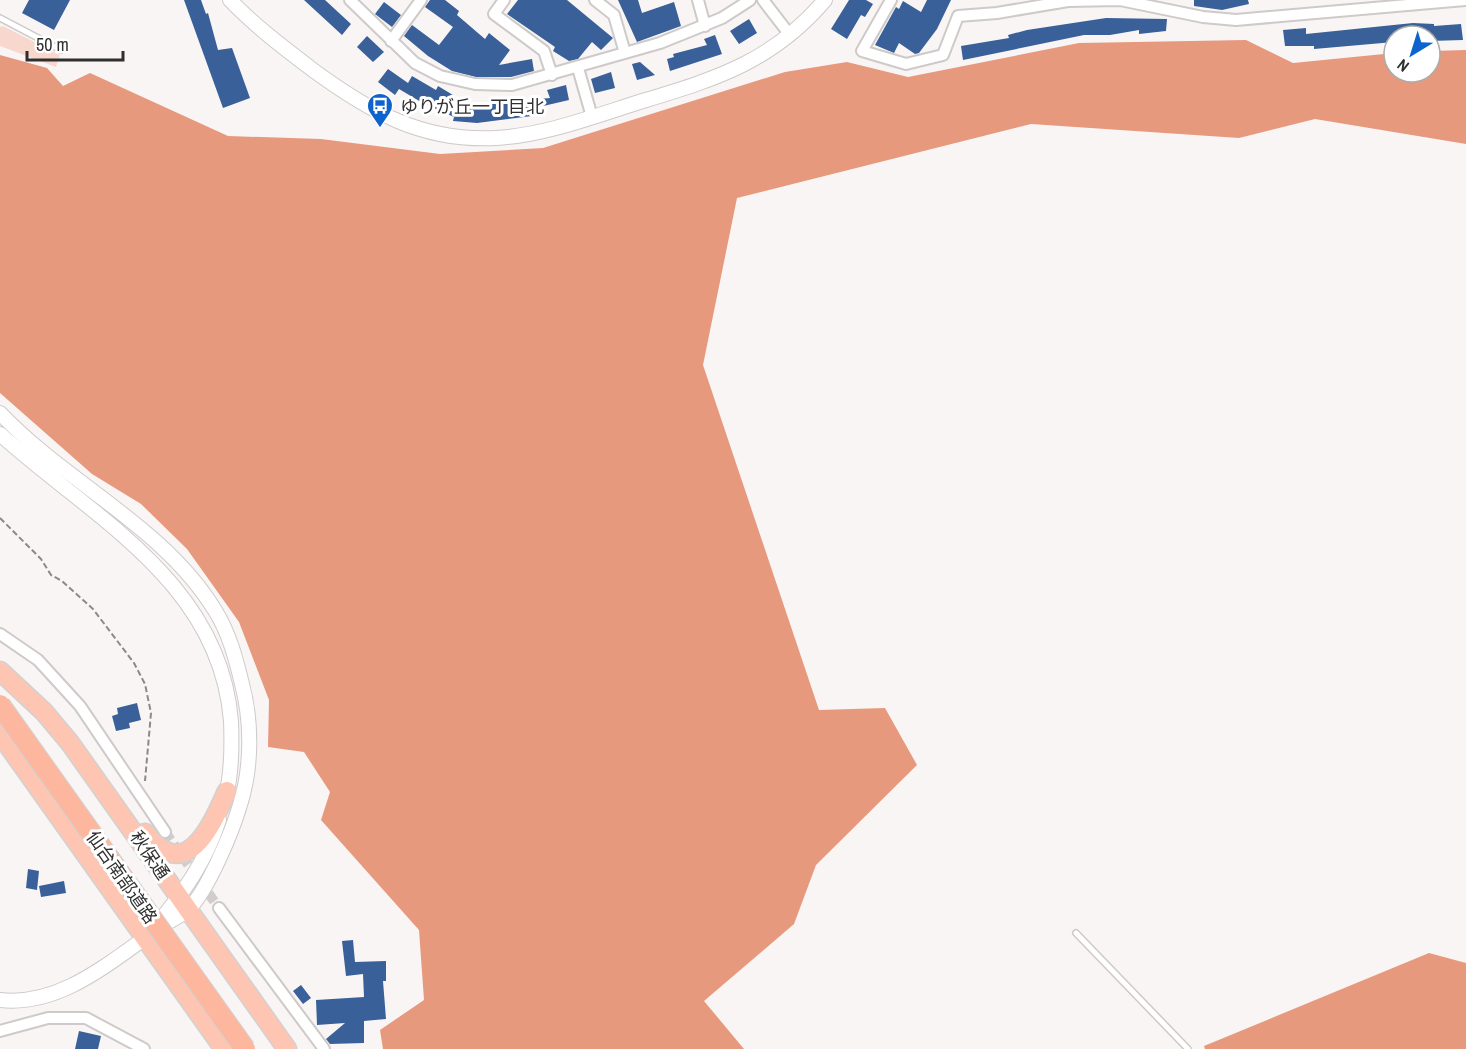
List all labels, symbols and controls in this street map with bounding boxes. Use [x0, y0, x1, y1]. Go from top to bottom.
scale bar [27, 24, 123, 62]
north arrow [1382, 24, 1442, 84]
text: 50 m [36, 32, 69, 57]
text: N [1392, 54, 1413, 77]
bus stop icon: ゆりが丘一丁目北 [365, 91, 395, 129]
place label: ゆりが丘一丁目北 [400, 94, 544, 119]
street label: 仙台南部道路 [81, 826, 163, 928]
street label: 秋保通 [125, 826, 175, 884]

